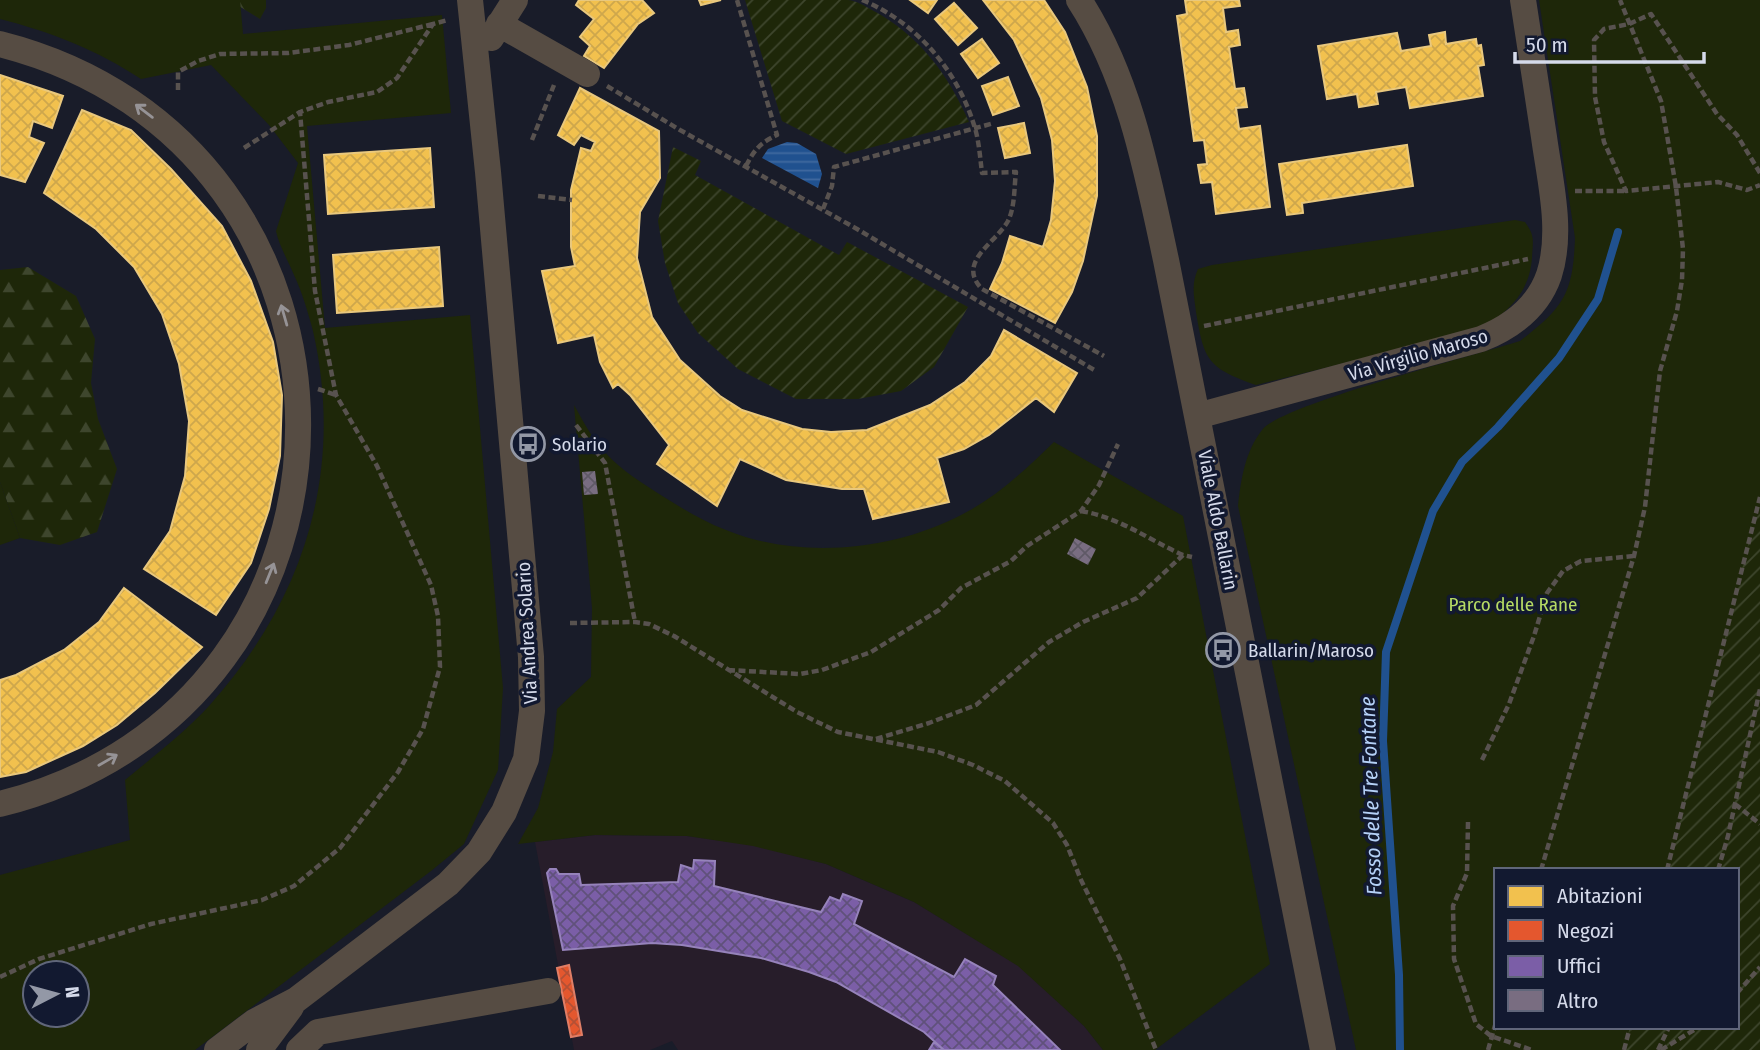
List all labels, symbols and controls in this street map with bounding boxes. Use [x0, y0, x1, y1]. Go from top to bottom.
scale bar [1515, 21, 1704, 65]
text: 50 m [1526, 32, 1568, 58]
one-way arrow [135, 104, 153, 119]
one-way arrow [277, 304, 290, 327]
street label: Via Virgilio Maroso [1346, 324, 1490, 386]
bus stop icon: Solario [509, 425, 547, 463]
place label: Solario [552, 433, 607, 456]
street label: Viale Aldo Ballarin [1193, 448, 1243, 592]
street label: Via Andrea Solario [512, 561, 542, 705]
one-way arrow [264, 563, 277, 584]
park label: Parco delle Rane [1449, 593, 1577, 616]
bus stop icon: Ballarin/Maroso [1204, 631, 1242, 669]
place label: Ballarin/Maroso [1248, 639, 1374, 662]
water label: Fosso delle Tre Fontane [1355, 696, 1387, 896]
one-way arrow [98, 753, 118, 767]
legend [1494, 868, 1739, 1029]
text: Abitazioni [1557, 883, 1643, 909]
text: Negozi [1557, 918, 1614, 944]
text: Uffici [1557, 953, 1601, 979]
north arrow [21, 959, 91, 1029]
text: N [60, 985, 84, 999]
text: Altro [1557, 988, 1598, 1014]

